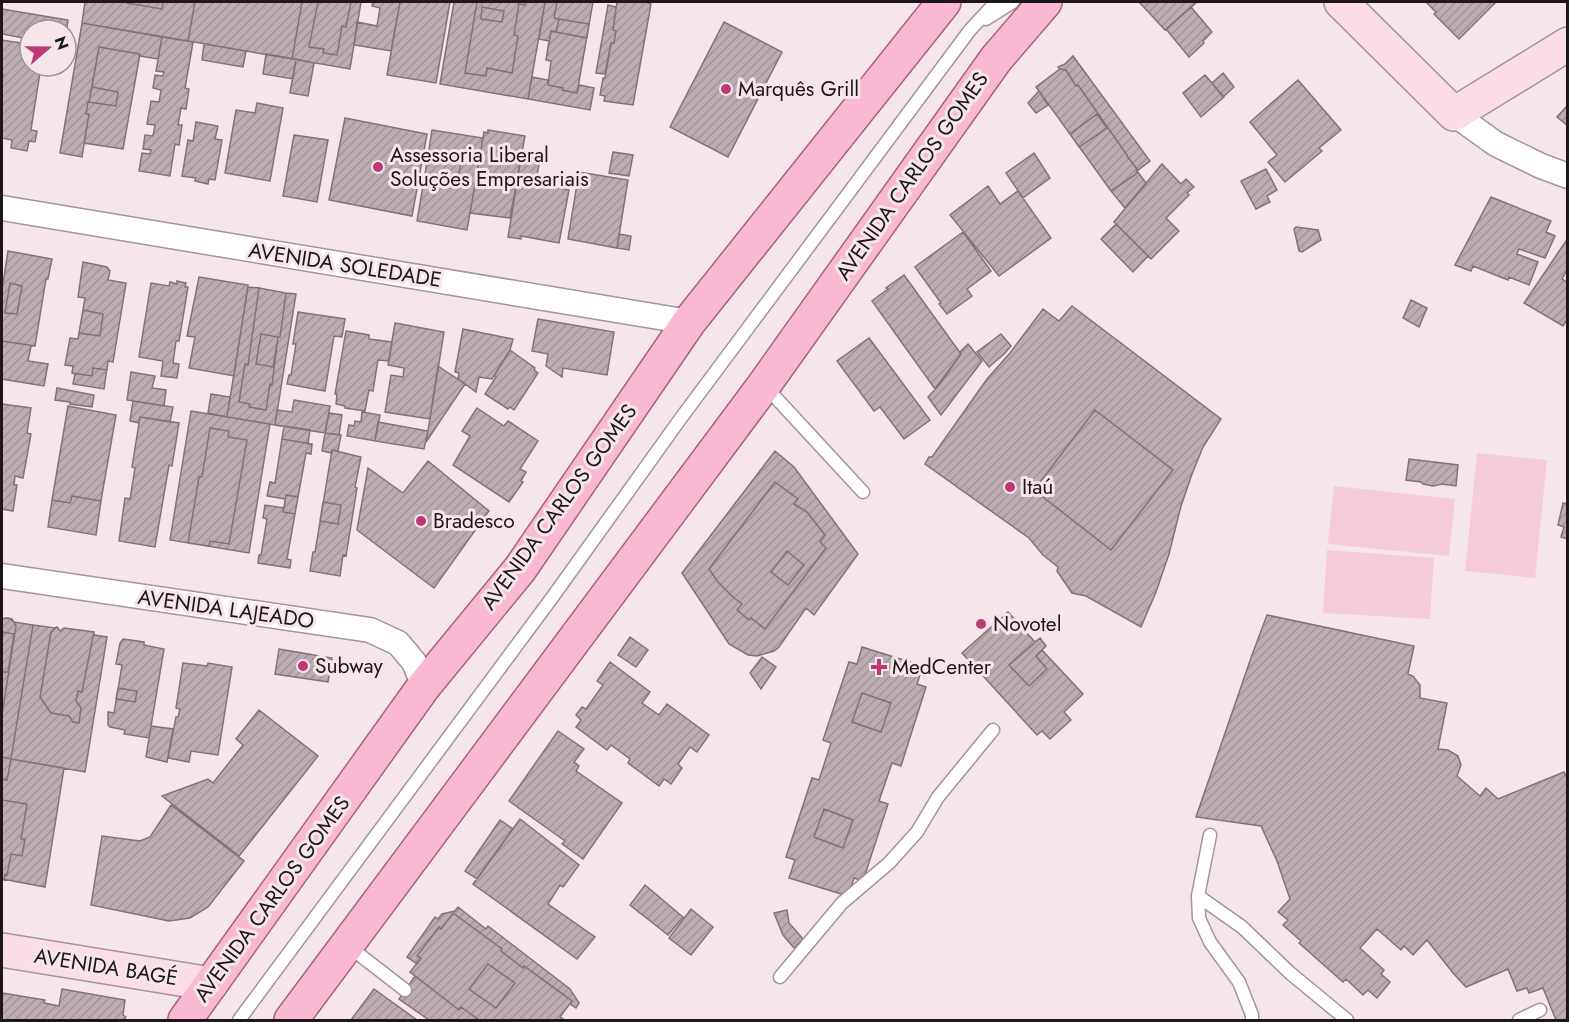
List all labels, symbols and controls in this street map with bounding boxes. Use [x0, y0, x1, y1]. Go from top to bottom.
north arrow [18, 18, 78, 78]
text: N [49, 33, 75, 53]
street label: AVENIDA CARLOS GOMES [829, 66, 995, 286]
place label: Marquês Grill [738, 74, 859, 104]
marker: Marquês Grill [719, 82, 733, 96]
place label: Assessoria Liberal Soluções Empresariais [390, 140, 589, 194]
marker: Assessoria Liberal Soluções Empresariais [371, 160, 385, 174]
street label: AVENIDA SOLEDADE [246, 235, 444, 295]
street label: AVENIDA CARLOS GOMES [474, 398, 644, 616]
place label: Itaú [1022, 472, 1053, 502]
marker: Itaú [1003, 480, 1017, 494]
place label: Bradesco [433, 506, 515, 536]
marker: Bradesco [414, 514, 428, 528]
street label: AVENIDA LAJEADO [136, 582, 316, 636]
place label: Novotel [993, 609, 1062, 639]
marker: Novotel [974, 617, 988, 631]
place label: Subway [315, 651, 383, 681]
place label: MedCenter [892, 652, 992, 682]
marker: MedCenter [870, 658, 888, 676]
marker: Subway [296, 659, 310, 673]
street label: AVENIDA CARLOS GOMES [187, 790, 357, 1008]
street label: AVENIDA BAGÉ [32, 941, 180, 993]

